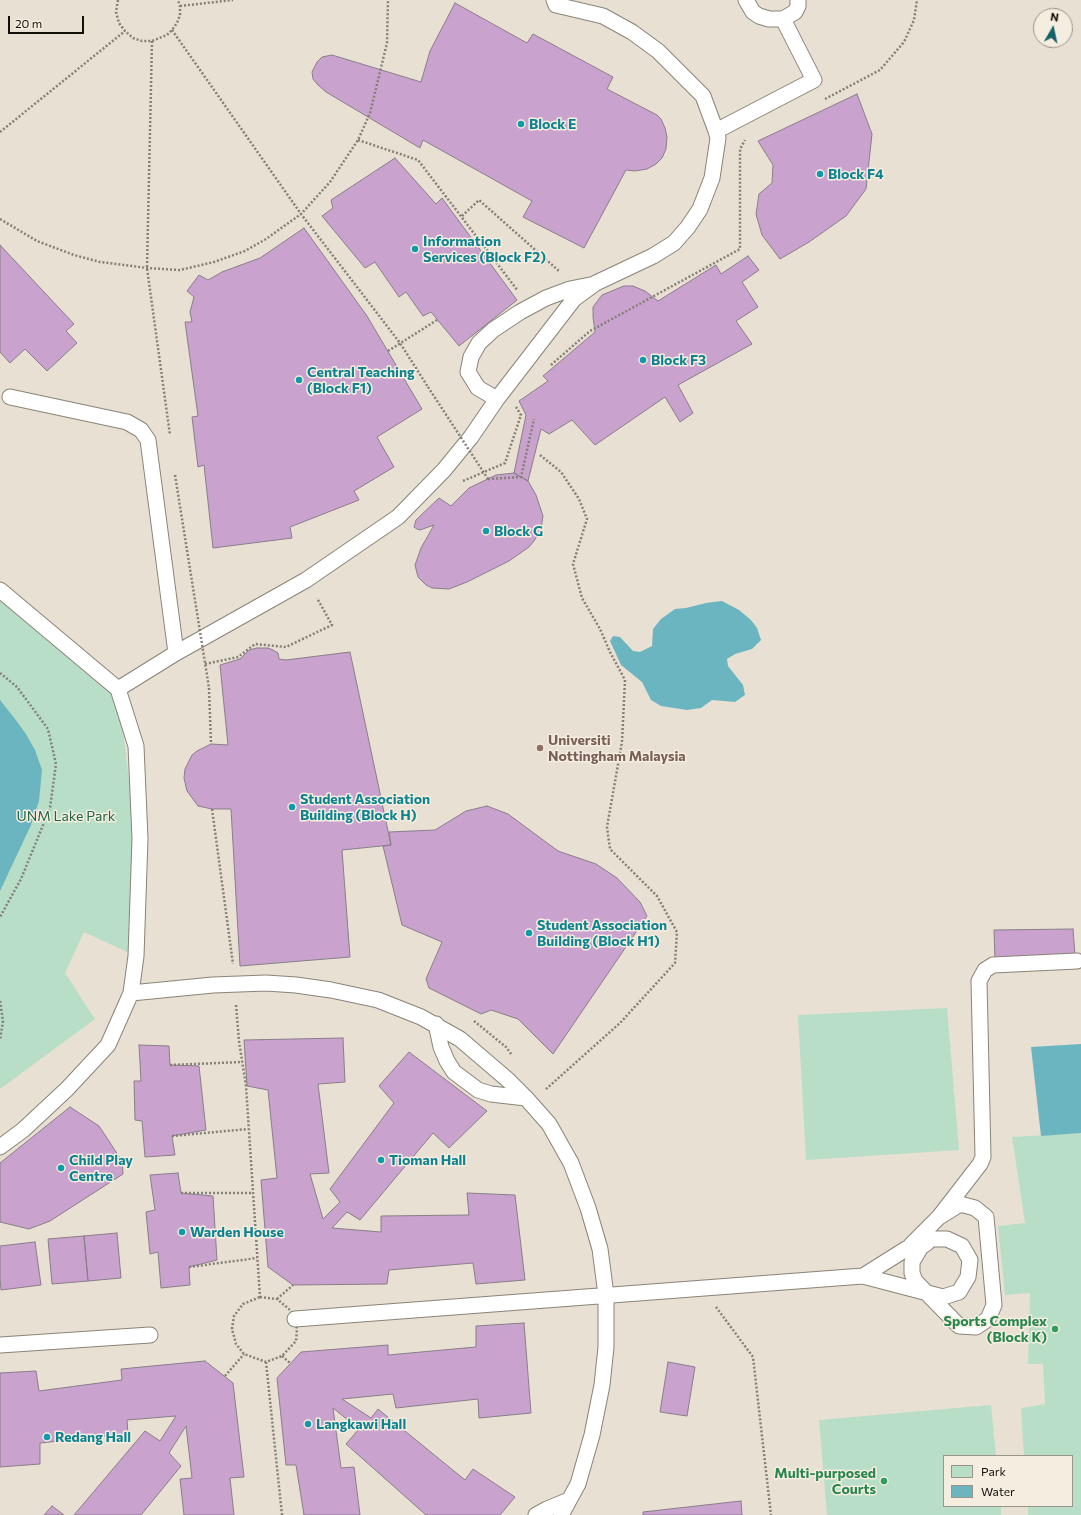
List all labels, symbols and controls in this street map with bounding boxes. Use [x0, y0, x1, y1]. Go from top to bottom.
scale bar [10, 8, 86, 34]
north arrow [1033, 8, 1073, 48]
text: N [1050, 10, 1060, 24]
text: 20 m [15, 16, 42, 30]
place label: Block E [529, 116, 576, 132]
marker: Block E [516, 119, 526, 129]
place label: Block F4 [828, 166, 884, 182]
marker: Block F4 [815, 169, 825, 179]
place label: Information Services (Block F2) [423, 233, 546, 266]
marker: Information Services (Block F2) [410, 244, 420, 254]
place label: Block F3 [651, 352, 706, 368]
marker: Block F3 [638, 355, 648, 365]
place label: Central Teaching (Block F1) [307, 364, 415, 396]
marker: Central Teaching (Block F1) [294, 375, 304, 385]
place label: Block G [494, 523, 543, 539]
marker: Block G [481, 526, 491, 536]
place label: Universiti Nottingham Malaysia [548, 732, 686, 764]
marker: Universiti Nottingham Malaysia [535, 743, 545, 753]
place label: Student Association Building (Block H) [300, 791, 430, 824]
marker: Student Association Building (Block H) [287, 802, 297, 812]
park label: UNM Lake Park [17, 808, 115, 824]
place label: Student Association Building (Block H1) [537, 917, 667, 950]
marker: Student Association Building (Block H1) [524, 928, 534, 938]
place label: Child Play Centre [69, 1152, 133, 1184]
place label: Tioman Hall [389, 1152, 466, 1168]
marker: Tioman Hall [376, 1155, 386, 1165]
marker: Child Play Centre [56, 1163, 66, 1173]
place label: Warden House [190, 1224, 284, 1240]
marker: Warden House [177, 1227, 187, 1237]
place label: Sports Complex (Block K) [943, 1313, 1047, 1346]
marker: Sports Complex (Block K) [1050, 1324, 1060, 1334]
place label: Langkawi Hall [316, 1416, 406, 1432]
marker: Langkawi Hall [303, 1419, 313, 1429]
place label: Redang Hall [55, 1429, 131, 1445]
marker: Redang Hall [42, 1432, 52, 1442]
legend [943, 1455, 1073, 1507]
text: Park [981, 1464, 1006, 1478]
place label: Multi-purposed Courts [774, 1465, 876, 1498]
marker: Multi-purposed Courts [879, 1476, 889, 1486]
text: Water [981, 1484, 1015, 1498]

